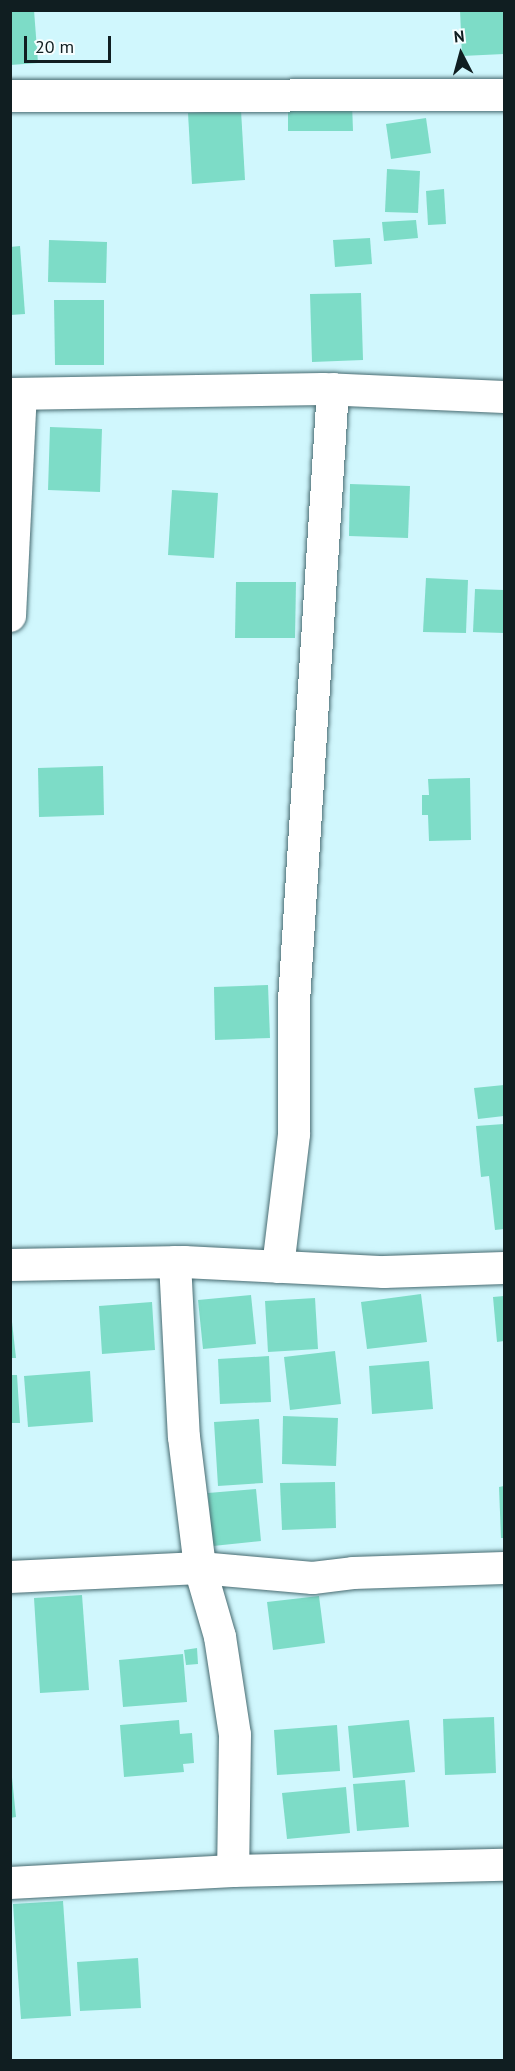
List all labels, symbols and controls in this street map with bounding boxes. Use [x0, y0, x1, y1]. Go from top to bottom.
scale bar [27, 24, 114, 62]
north arrow [431, 24, 491, 84]
text: N [453, 26, 465, 47]
text: 20 m [35, 35, 74, 58]

